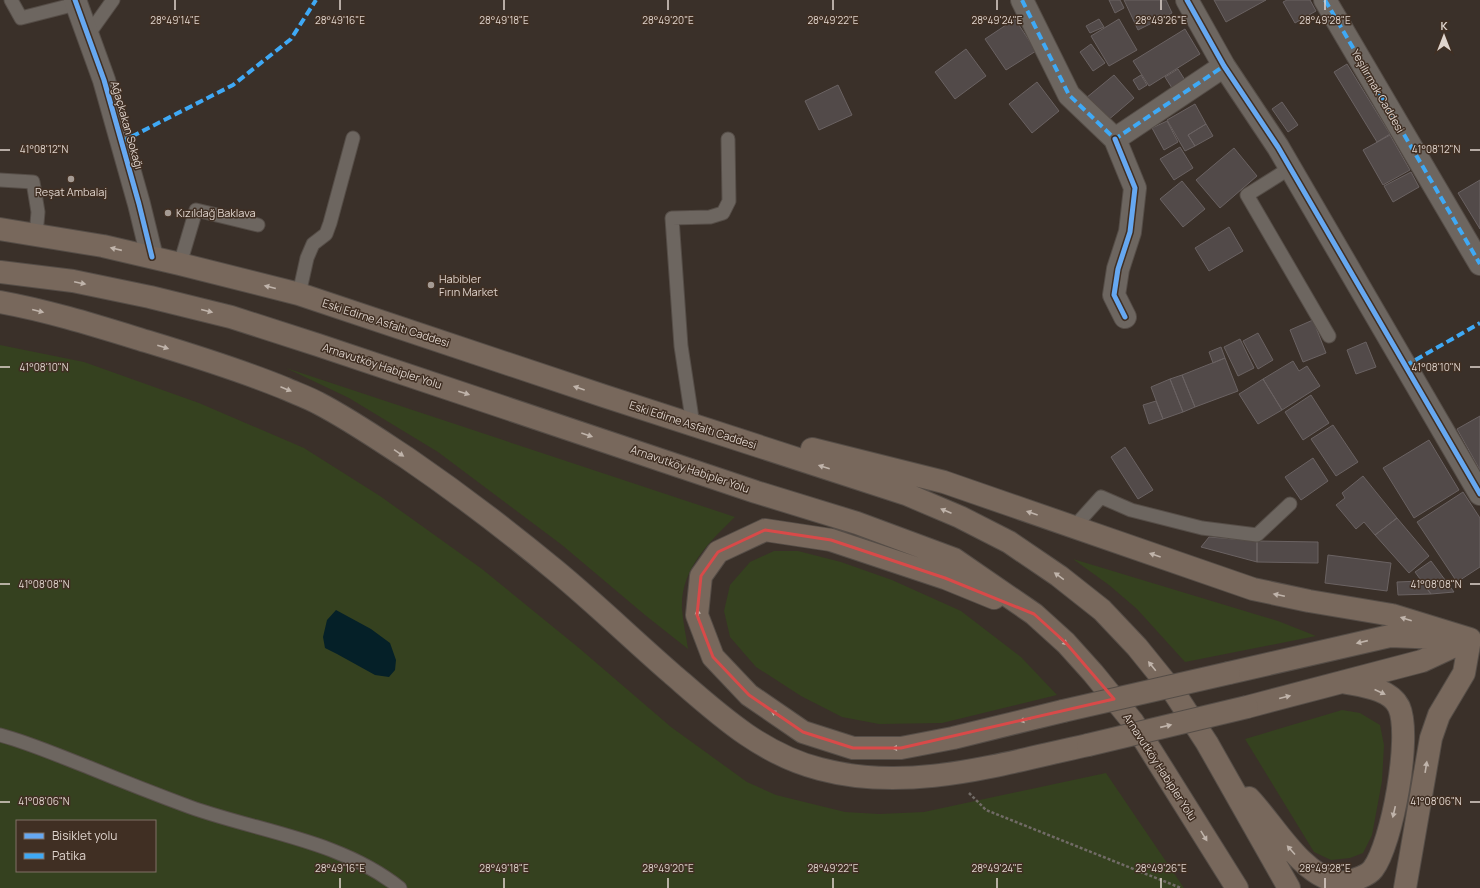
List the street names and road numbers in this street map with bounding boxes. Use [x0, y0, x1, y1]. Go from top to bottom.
street label: Yeşilırmak Caddesi [1348, 46, 1408, 135]
street label: Ağaçkakan Sokağı [108, 79, 147, 171]
street label: Eski Edirne Asfaltı Caddesi [321, 295, 452, 350]
street label: Arnavutköy Habipler Yolu [321, 339, 444, 392]
street label: Eski Edirne Asfaltı Caddesi [628, 397, 759, 452]
street label: Arnavutköy Habipler Yolu [629, 441, 752, 496]
street label: Arnavutköy Habipler Yolu [1120, 710, 1201, 823]

